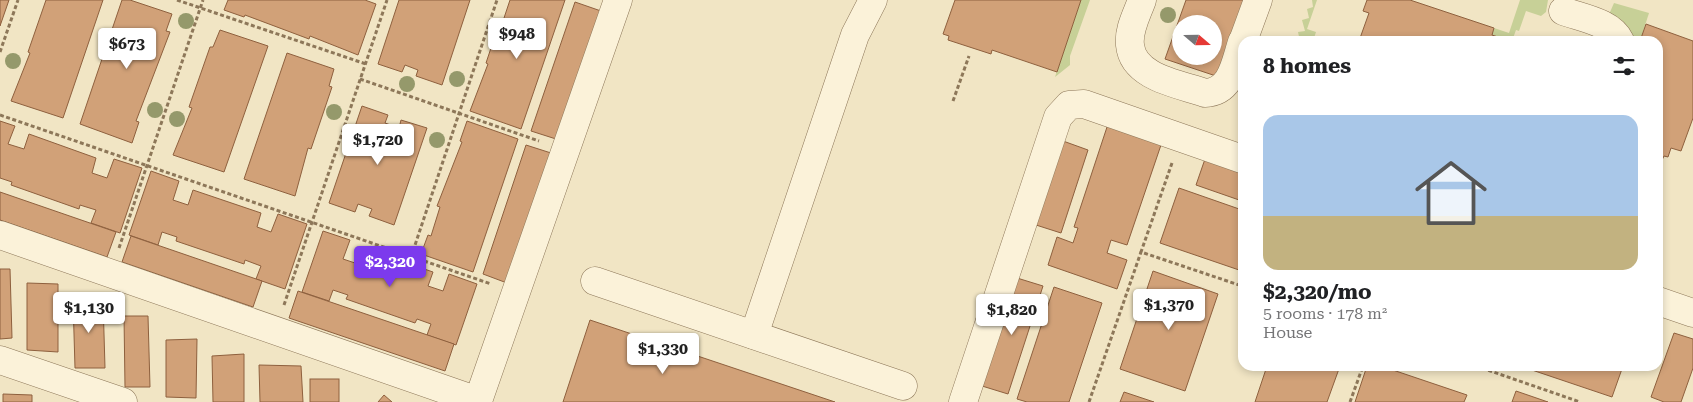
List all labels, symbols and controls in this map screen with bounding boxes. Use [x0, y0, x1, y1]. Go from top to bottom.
north arrow [1172, 15, 1222, 65]
map controls [1172, 15, 1222, 65]
pin: $948 [487, 18, 547, 60]
text: $948 [499, 24, 535, 43]
pin: $673 [97, 28, 157, 70]
text: $673 [109, 34, 145, 53]
icon: filters [1610, 52, 1638, 80]
text: 8 homes [1263, 54, 1351, 78]
pin: $1,720 [337, 124, 419, 166]
text: $1,720 [353, 130, 403, 149]
icon: home [1406, 148, 1496, 238]
pin: $2,320 [349, 246, 431, 288]
text: $2,320 [365, 252, 415, 271]
text: $2,320/mo [1263, 280, 1372, 304]
pin: $1,370 [1128, 288, 1210, 331]
pin: $1,130 [48, 292, 130, 334]
pin: $1,820 [971, 294, 1053, 336]
text: $1,370 [1144, 295, 1194, 314]
text: $1,130 [64, 298, 114, 317]
text: $1,820 [987, 300, 1037, 319]
text: 5 rooms · 178 m² [1263, 304, 1387, 323]
text: House [1263, 323, 1312, 342]
pin: $1,330 [622, 332, 704, 375]
text: $1,330 [638, 339, 688, 358]

